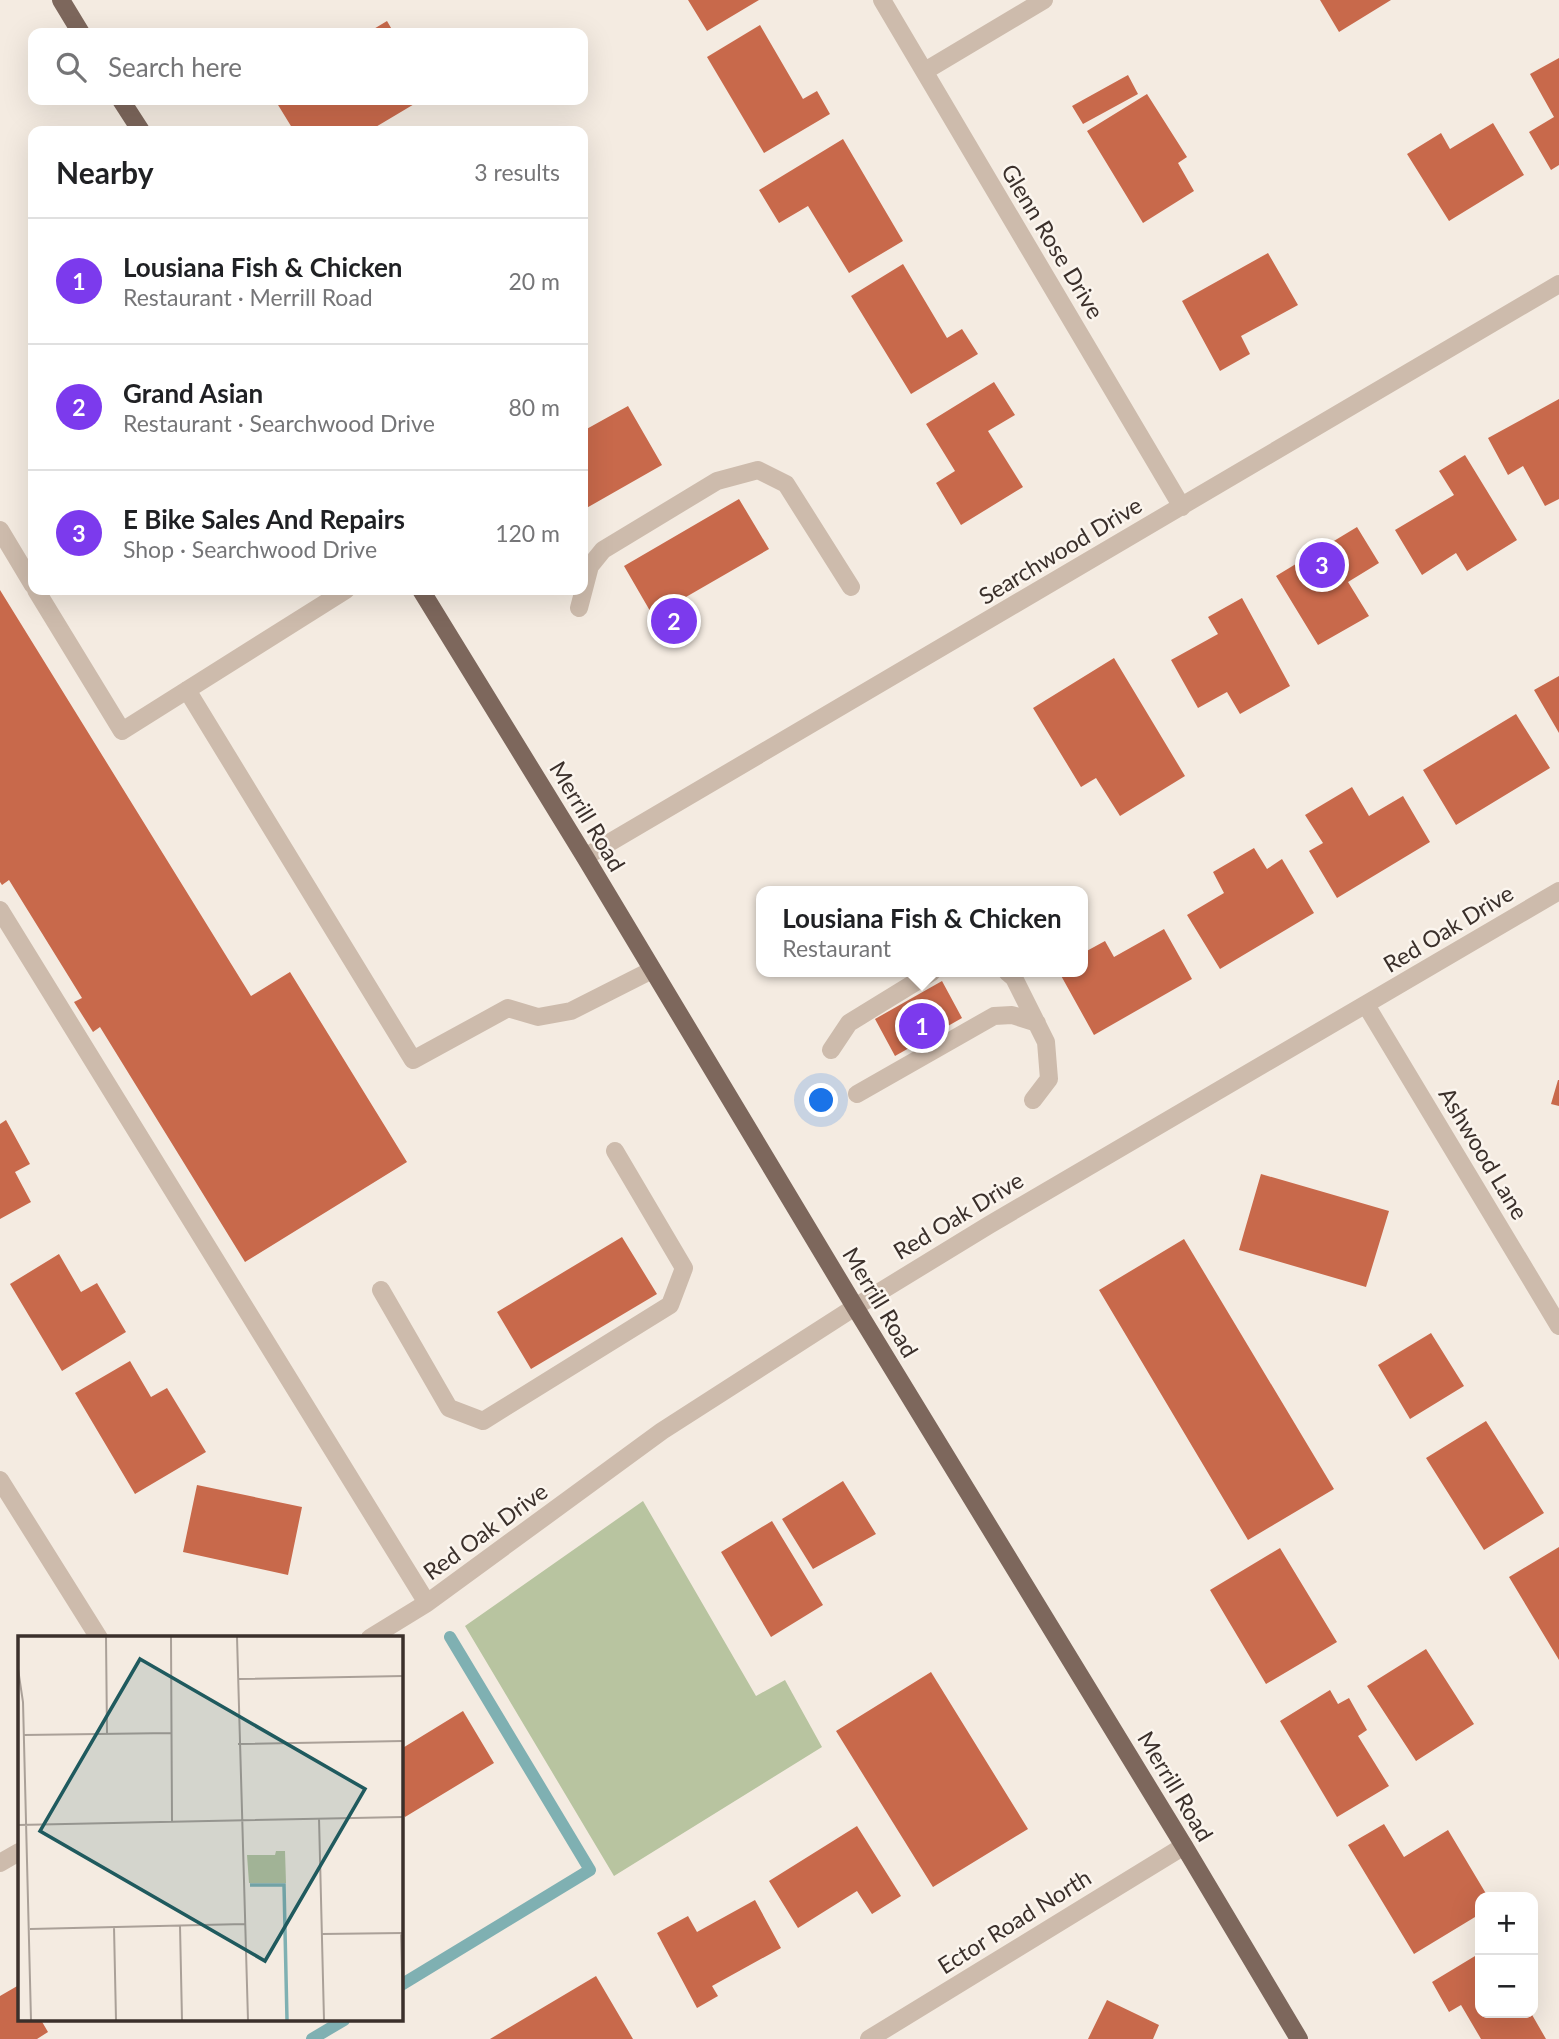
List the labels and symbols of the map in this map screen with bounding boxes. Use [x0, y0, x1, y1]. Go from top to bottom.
street label: Glenn Rose Drive [996, 159, 1110, 323]
street label: Searchwood Drive [973, 490, 1147, 610]
pin: 3 [1299, 539, 1345, 591]
pin: 2 [651, 595, 697, 647]
street label: Merrill Road [544, 756, 632, 876]
street label: Red Oak Drive [1378, 878, 1518, 978]
pin: 1 [899, 1000, 945, 1052]
street label: Ashwood Lane [1434, 1082, 1534, 1224]
your location [804, 1083, 838, 1117]
street label: Red Oak Drive [888, 1165, 1028, 1265]
street label: Merrill Road [837, 1242, 925, 1362]
street label: Red Oak Drive [417, 1477, 553, 1585]
inset map [18, 1636, 402, 2022]
street label: Merrill Road [1132, 1726, 1220, 1846]
street label: Ector Road North [932, 1863, 1096, 1979]

